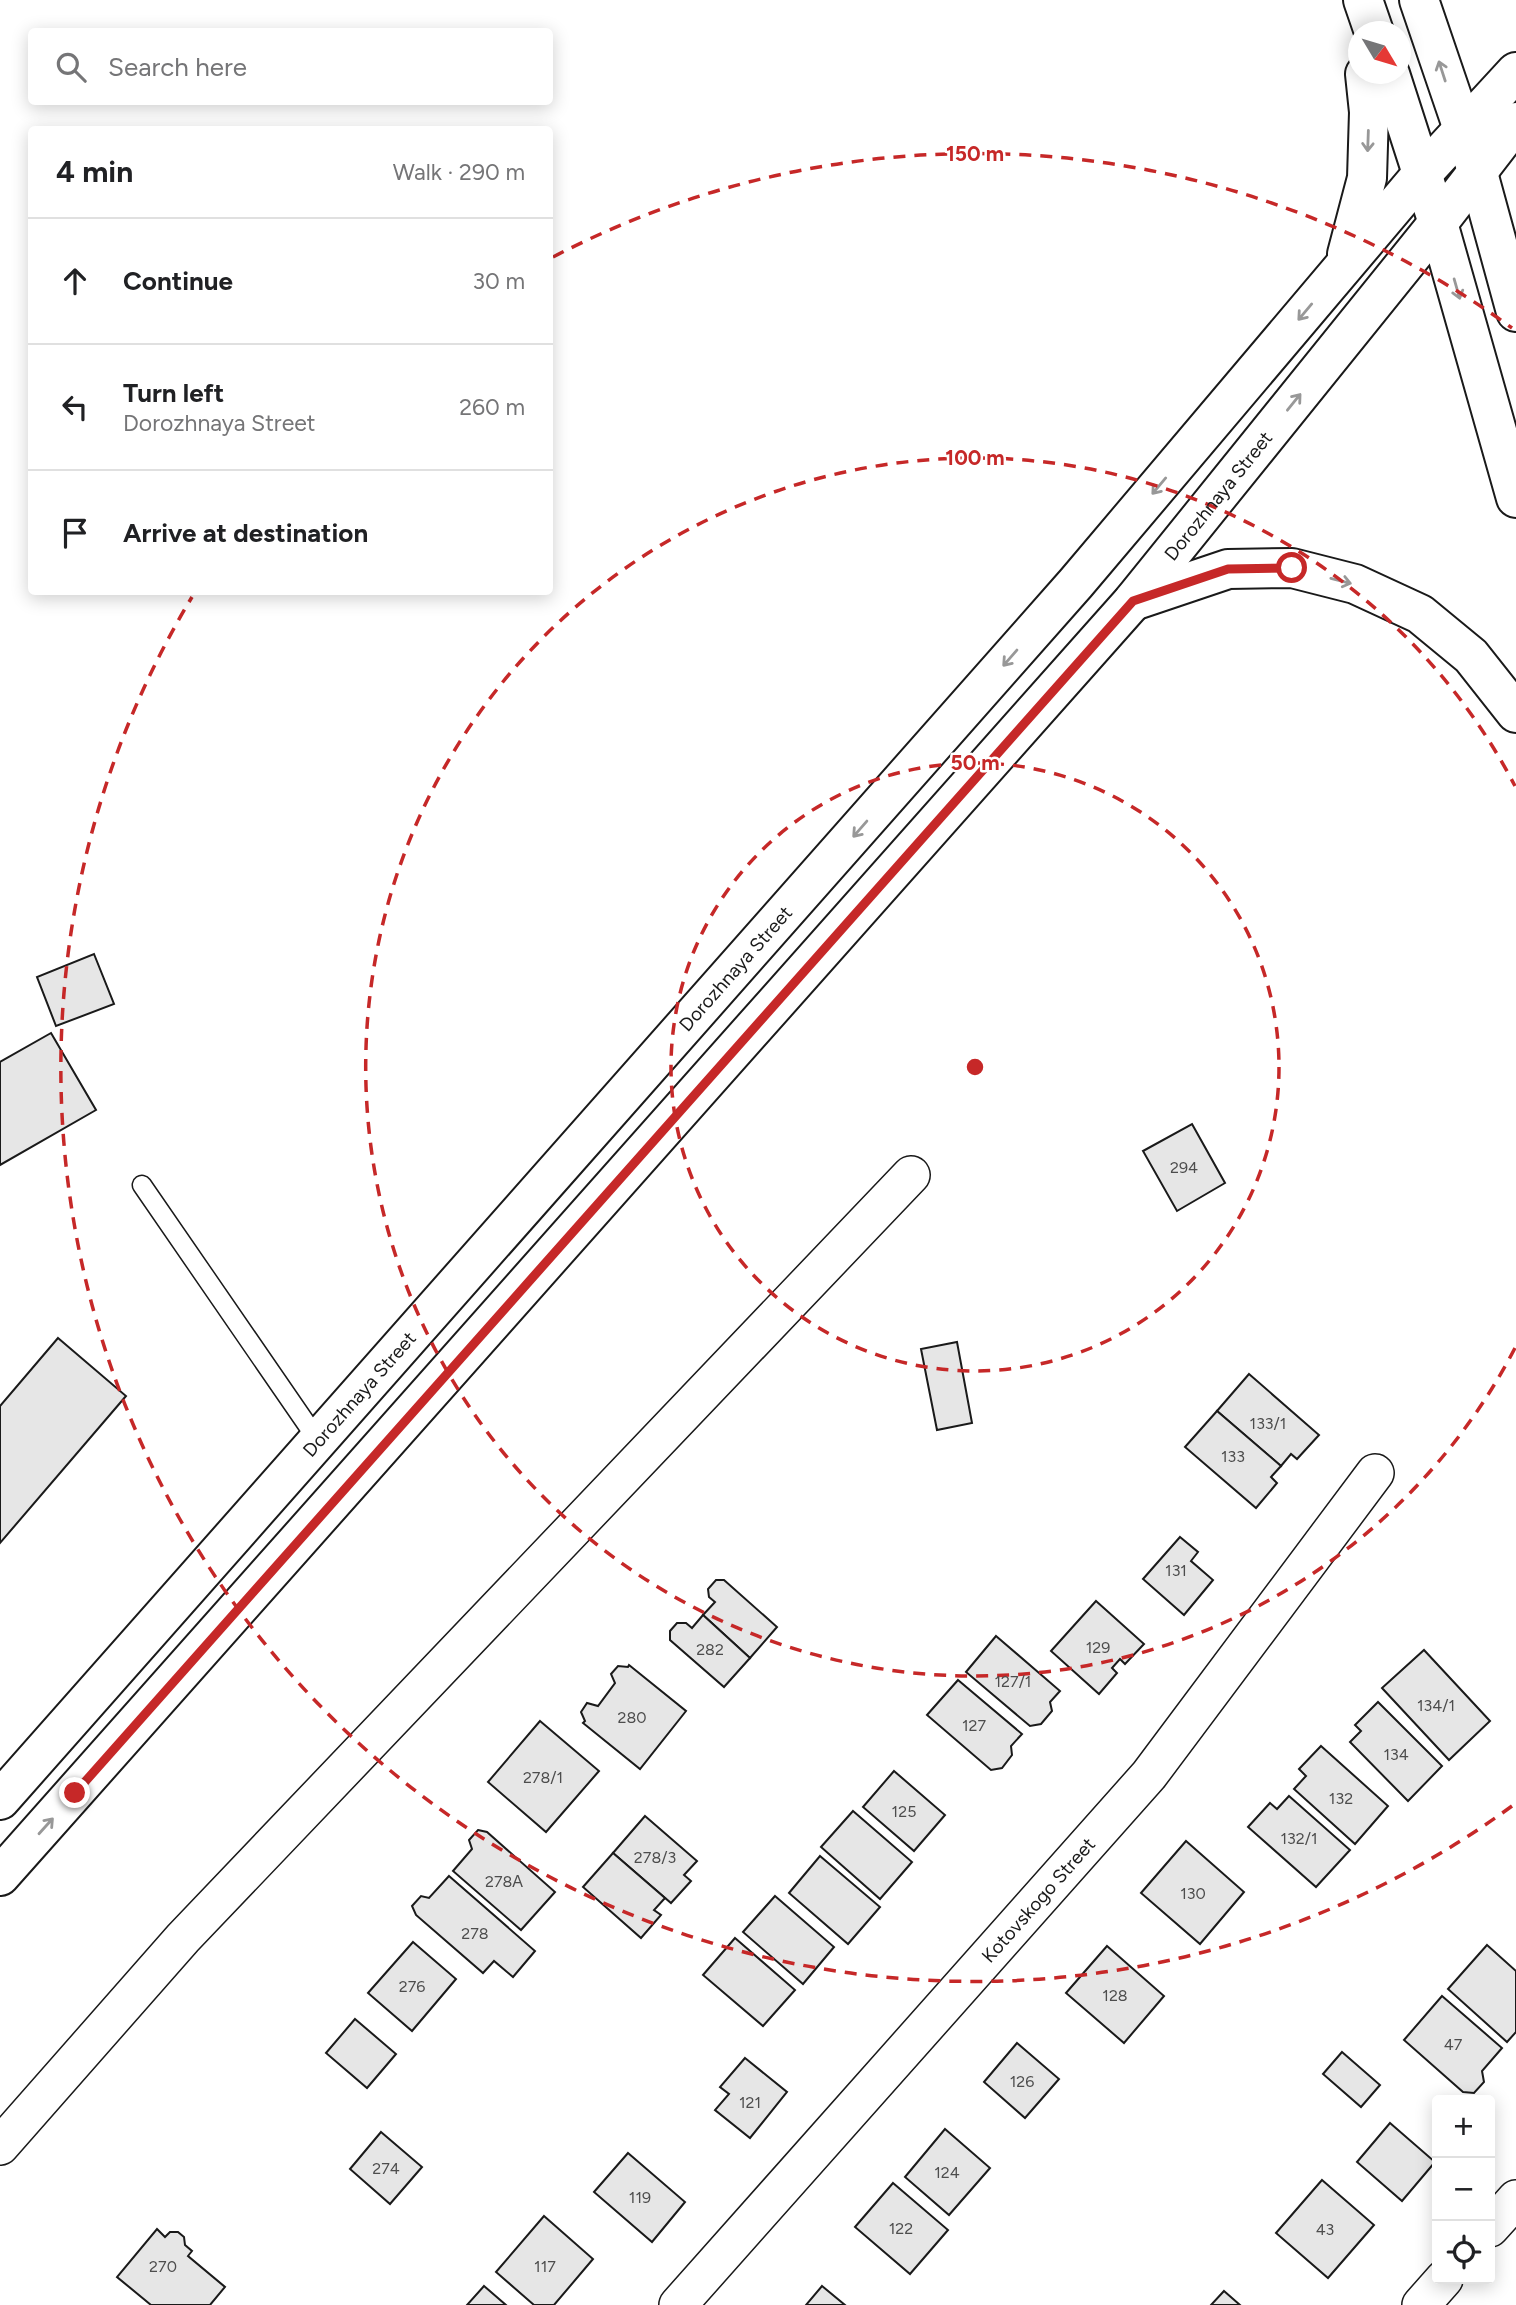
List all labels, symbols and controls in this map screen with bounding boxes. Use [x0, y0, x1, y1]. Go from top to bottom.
north arrow [1348, 21, 1411, 84]
search box [28, 28, 553, 105]
icon: search [52, 48, 90, 86]
text: Search here [108, 51, 247, 83]
one-way arrow [1435, 60, 1447, 82]
one-way arrow [1362, 130, 1375, 153]
text: 150 m [946, 141, 1004, 166]
text: 4 min [56, 153, 133, 190]
text: Walk · 290 m [393, 158, 525, 186]
icon: ahead [56, 262, 94, 300]
text: Continue [123, 265, 233, 297]
text: 30 m [472, 267, 525, 295]
one-way arrow [1451, 277, 1464, 300]
one-way arrow [1298, 302, 1313, 320]
text: Turn left [123, 377, 224, 409]
icon: left [56, 388, 94, 426]
text: 260 m [459, 393, 525, 421]
one-way arrow [1286, 393, 1302, 411]
text: Dorozhnaya Street [123, 409, 315, 437]
street label: Dorozhnaya Street [1159, 427, 1277, 565]
text: 100 m [945, 445, 1005, 470]
one-way arrow [1151, 476, 1167, 494]
icon: arrive [56, 514, 94, 552]
text: Arrive at destination [123, 517, 368, 549]
route start [1276, 552, 1307, 583]
one-way arrow [1329, 575, 1352, 588]
one-way arrow [1002, 649, 1018, 667]
text: 50 m [950, 750, 1000, 775]
one-way arrow [852, 819, 868, 837]
street label: Dorozhnaya Street [674, 902, 797, 1036]
centre of rings [963, 1055, 987, 1079]
house number: 294 [1170, 1158, 1198, 1177]
street label: Dorozhnaya Street [298, 1327, 421, 1462]
house number: 133/1 [1250, 1414, 1286, 1433]
house number: 133 [1221, 1447, 1245, 1466]
house number: 131 [1165, 1561, 1187, 1580]
house number: 129 [1086, 1638, 1110, 1657]
house number: 282 [696, 1640, 724, 1659]
house number: 127/1 [995, 1672, 1031, 1691]
house number: 134/1 [1417, 1696, 1455, 1715]
house number: 280 [617, 1708, 647, 1727]
house number: 127 [962, 1716, 986, 1735]
house number: 134 [1383, 1745, 1409, 1764]
house number: 278/1 [523, 1768, 563, 1787]
route end [59, 1777, 90, 1808]
house number: 132 [1329, 1789, 1353, 1808]
house number: 125 [892, 1802, 916, 1821]
one-way arrow [38, 1817, 54, 1835]
house number: 132/1 [1280, 1829, 1318, 1848]
street label: Kotovskogo Street [977, 1833, 1100, 1967]
house number: 278/3 [634, 1848, 676, 1867]
house number: 278А [485, 1872, 523, 1891]
house number: 130 [1180, 1884, 1206, 1903]
house number: 278 [461, 1924, 489, 1943]
house number: 276 [399, 1977, 425, 1996]
house number: 128 [1102, 1986, 1128, 2005]
house number: 47 [1444, 2035, 1463, 2054]
house number: 126 [1010, 2072, 1034, 2091]
house number: 121 [739, 2093, 761, 2112]
map controls [1432, 2095, 1495, 2284]
button: + [1432, 2095, 1495, 2158]
button: − [1432, 2158, 1495, 2221]
house number: 274 [372, 2159, 400, 2178]
house number: 124 [934, 2163, 960, 2182]
house number: 119 [629, 2188, 651, 2207]
house number: 122 [889, 2219, 913, 2238]
house number: 43 [1316, 2220, 1334, 2239]
button: locate [1432, 2221, 1495, 2284]
house number: 270 [149, 2257, 177, 2276]
house number: 117 [534, 2257, 556, 2276]

